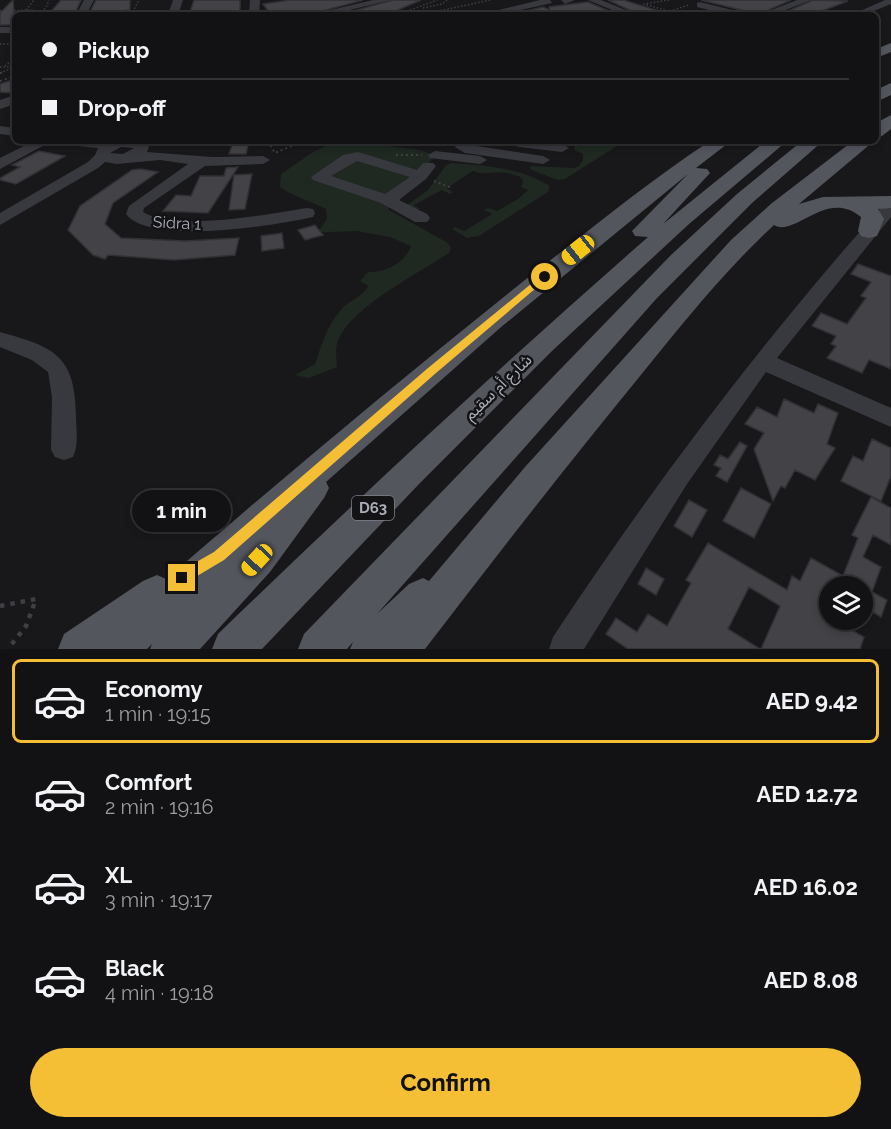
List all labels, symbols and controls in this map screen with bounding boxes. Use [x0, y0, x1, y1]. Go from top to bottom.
text: Pickup [78, 37, 150, 63]
text: Drop-off [78, 95, 166, 121]
street label: Sidra 1 [152, 212, 202, 234]
car [558, 232, 598, 268]
route start [531, 263, 558, 290]
street label: شارع أم سقيم [460, 350, 538, 426]
callout: 1 min [132, 491, 231, 533]
road number: D63 [352, 496, 394, 520]
text: 1 min [156, 499, 207, 523]
car [238, 541, 276, 579]
route end [168, 564, 195, 591]
map controls [819, 576, 873, 630]
button: layers [819, 576, 873, 630]
icon: car [33, 674, 87, 728]
text: Economy [105, 676, 203, 702]
text: AED 9.42 [766, 688, 858, 714]
text: 1 min · 19:15 [105, 702, 211, 726]
icon: car [33, 767, 87, 821]
text: Comfort [105, 769, 192, 795]
text: AED 12.72 [756, 781, 858, 807]
text: 2 min · 19:16 [105, 795, 214, 819]
icon: car [33, 860, 87, 914]
text: XL [105, 862, 132, 888]
text: AED 16.02 [754, 874, 858, 900]
text: 3 min · 19:17 [105, 888, 212, 912]
icon: car [33, 953, 87, 1007]
text: Black [105, 955, 164, 981]
text: AED 8.08 [764, 967, 858, 993]
text: 4 min · 19:18 [105, 981, 214, 1005]
button: Confirm [30, 1048, 861, 1117]

